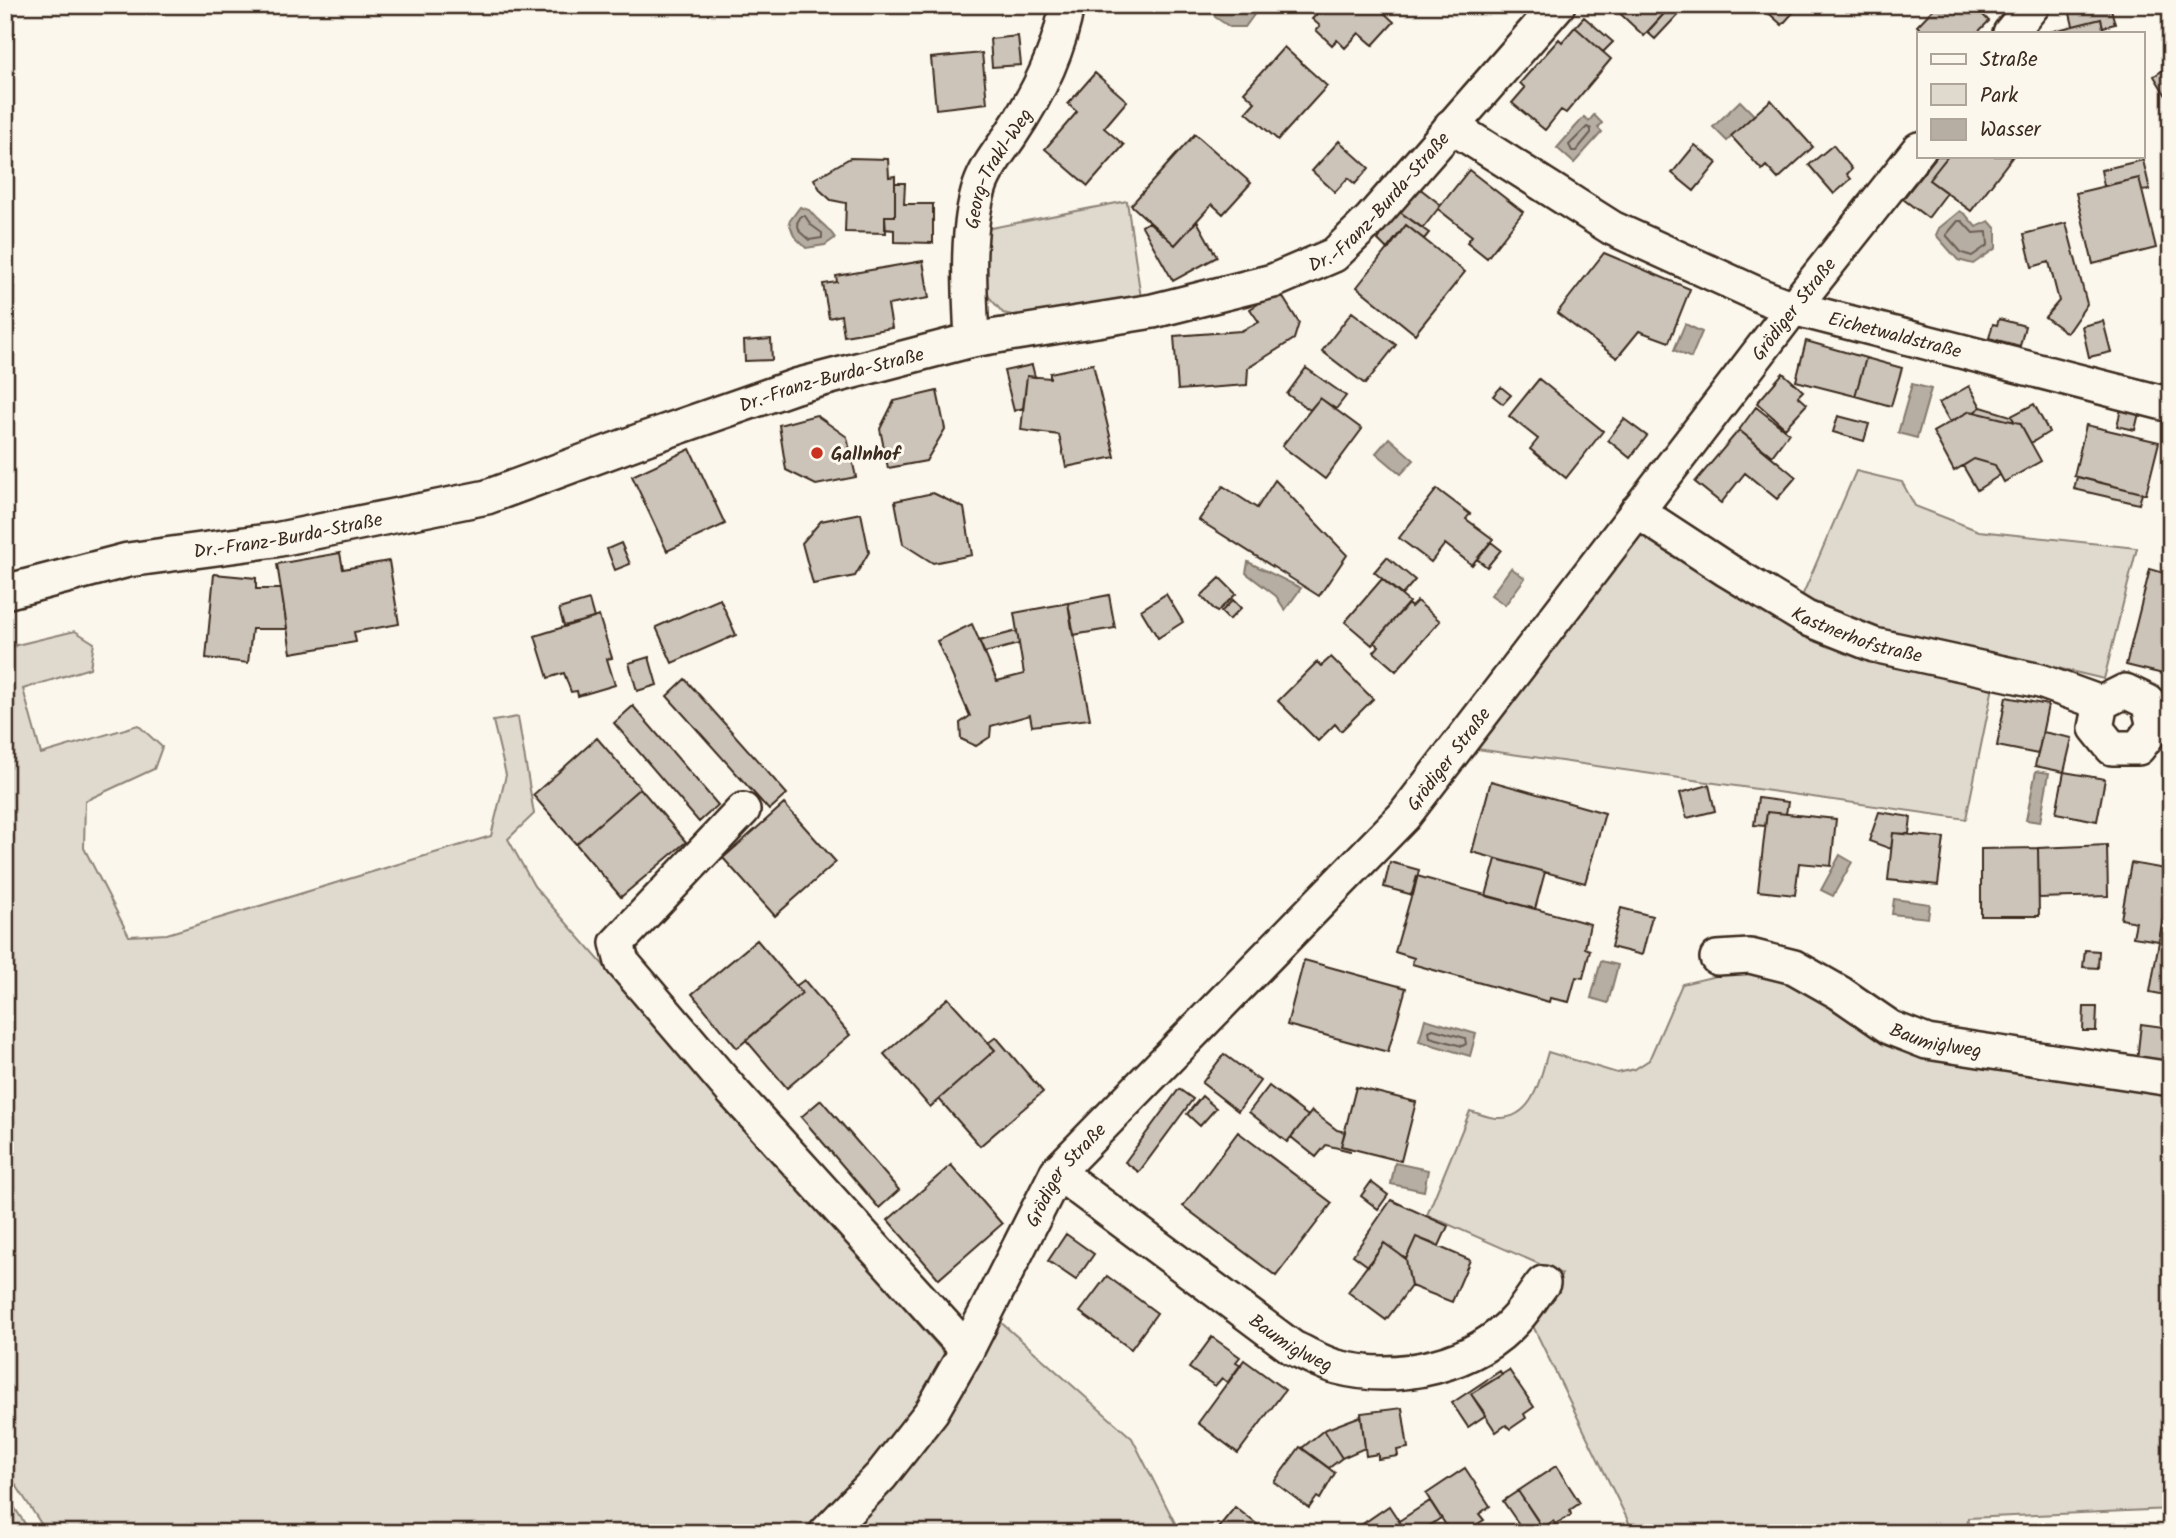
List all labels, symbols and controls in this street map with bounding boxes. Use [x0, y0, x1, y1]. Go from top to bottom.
legend [1917, 32, 2144, 158]
text: Straße [1980, 44, 2038, 77]
text: Park [1980, 80, 2018, 113]
street label: Georg-Trakl-Weg [958, 103, 1041, 231]
text: Wasser [1980, 114, 2042, 147]
street label: Dr.-Franz-Burda-Straße [1304, 125, 1458, 281]
street label: Grödiger Straße [1745, 251, 1845, 368]
street label: Eichetwaldstraße [1825, 305, 1965, 368]
street label: Dr.-Franz-Burda-Straße [735, 340, 928, 422]
place label: Gallnhof [831, 440, 902, 470]
marker: Gallnhof [809, 445, 825, 461]
street label: Dr.-Franz-Burda-Straße [192, 505, 386, 568]
street label: Kastnerhofstraße [1785, 599, 1925, 672]
street label: Grödiger Straße [1400, 701, 1500, 818]
street label: Baumiglweg [1885, 1016, 1984, 1067]
street label: Grödiger Straße [1018, 1116, 1115, 1233]
street label: Baumiglweg [1242, 1307, 1336, 1381]

